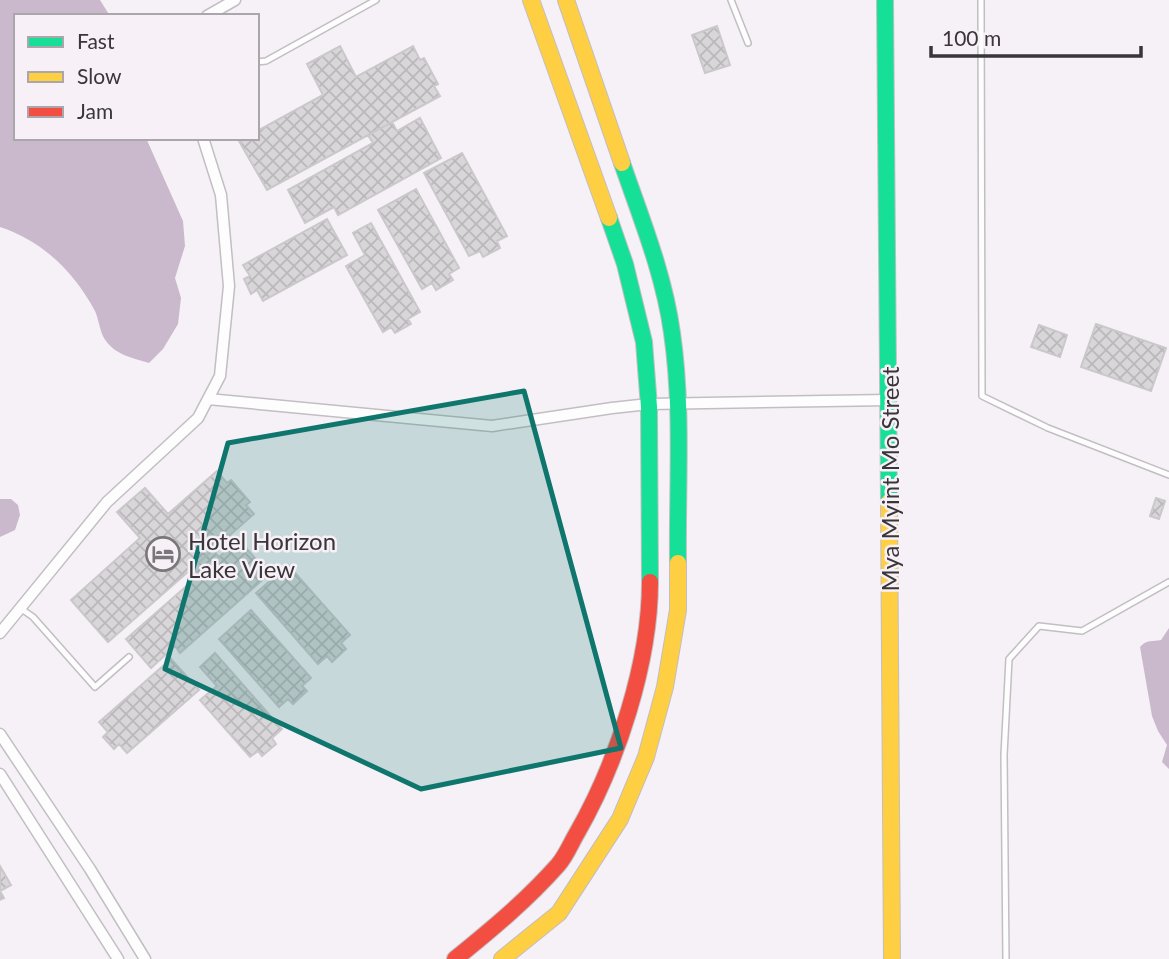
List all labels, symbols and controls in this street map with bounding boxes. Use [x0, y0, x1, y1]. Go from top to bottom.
legend [14, 14, 259, 140]
scale bar [931, 14, 1141, 58]
text: 100 m [942, 25, 1001, 50]
text: Fast [77, 28, 115, 53]
text: Slow [77, 63, 122, 88]
text: Jam [77, 98, 113, 123]
street label: Mya Myint Mo Street [875, 366, 904, 592]
place label: Hotel Horizon Lake View [188, 526, 336, 583]
hotel icon: Hotel Horizon Lake View [144, 535, 182, 573]

